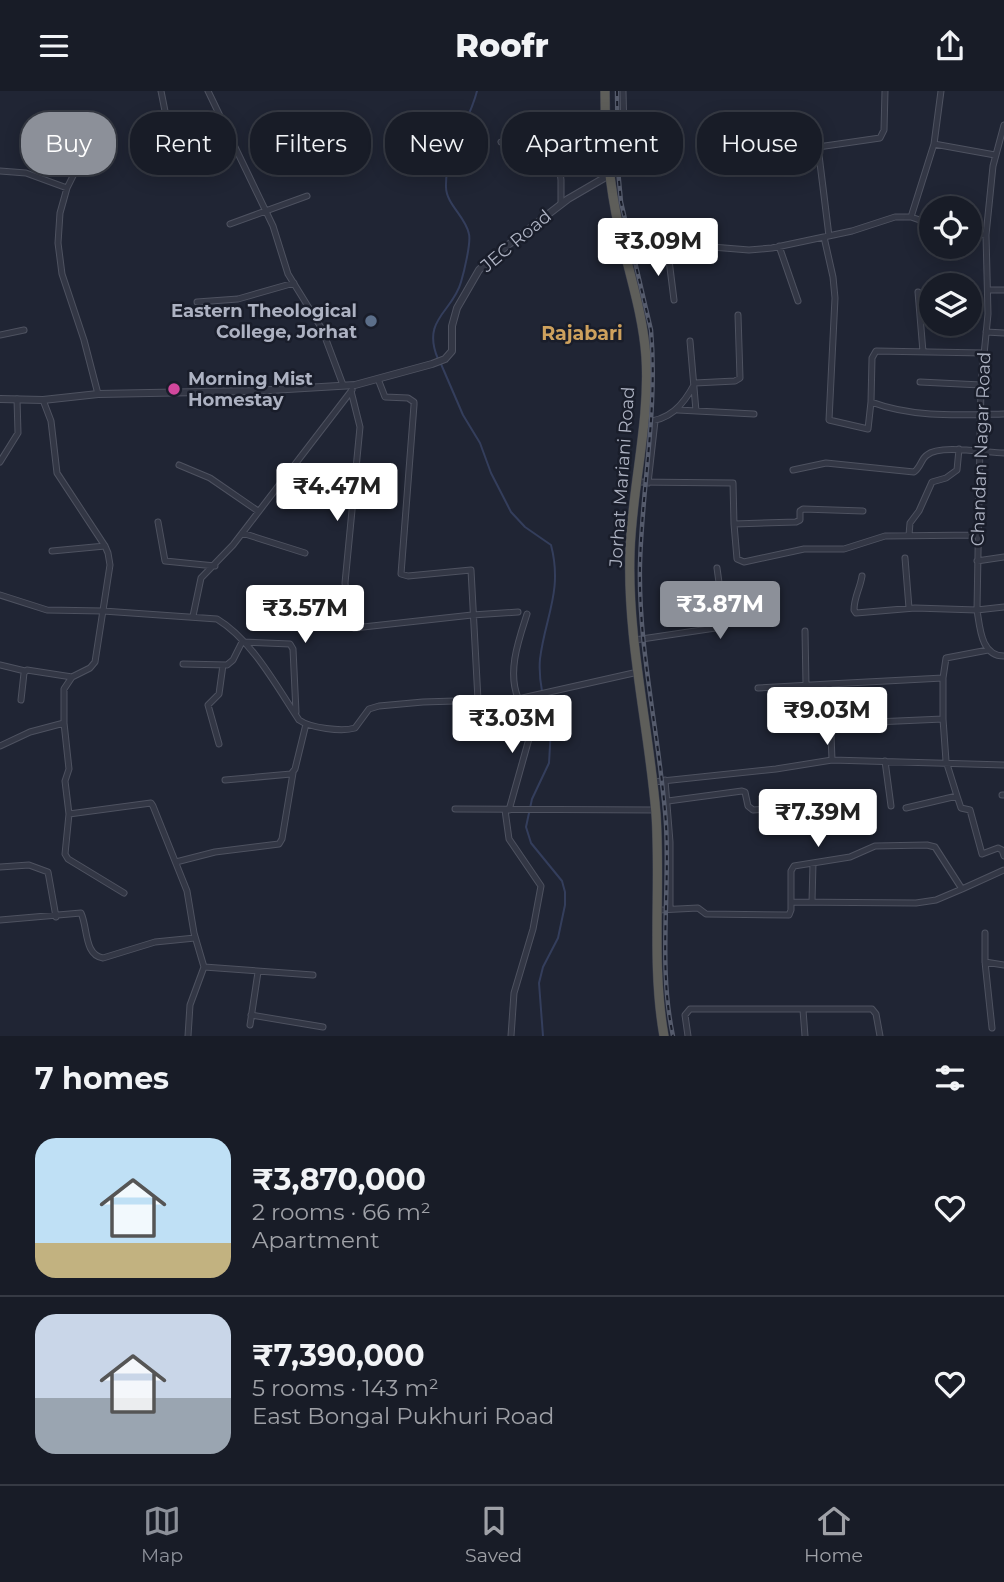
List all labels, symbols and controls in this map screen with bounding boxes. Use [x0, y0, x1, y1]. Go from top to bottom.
text: Roofr [455, 26, 549, 65]
icon: menu [35, 27, 73, 65]
icon: share [931, 27, 969, 65]
chip: Buy [21, 112, 116, 175]
chip: Rent [130, 112, 236, 175]
chip: Filters [250, 112, 371, 175]
chip: New [385, 112, 488, 175]
chip: Apartment [502, 112, 683, 175]
chip: House [697, 112, 822, 175]
map controls [919, 196, 982, 336]
button: locate [919, 196, 982, 259]
street label: JEC Road [475, 205, 556, 278]
pin: ₹3.09M [601, 219, 715, 278]
text: ₹3.09M [614, 227, 702, 255]
button: layers [919, 273, 982, 336]
place label: Eastern Theological College, Jorhat [171, 300, 357, 343]
marker: Eastern Theological College, Jorhat [363, 313, 379, 329]
district label: Rajabari [541, 322, 623, 345]
street label: Chandan Nagar Road [967, 351, 995, 547]
place label: Morning Mist Homestay [188, 368, 313, 411]
marker: Morning Mist Homestay [166, 381, 182, 397]
street label: Jorhat Mariani Road [605, 386, 639, 569]
pin: ₹4.47M [280, 463, 394, 523]
text: ₹4.47M [292, 472, 382, 500]
pin: ₹3.87M [663, 581, 777, 641]
pin: ₹3.57M [248, 585, 362, 645]
text: ₹3.87M [676, 590, 764, 618]
text: ₹3.57M [262, 594, 348, 622]
pin: ₹9.03M [770, 687, 884, 747]
pin: ₹3.03M [455, 695, 569, 755]
text: ₹9.03M [783, 696, 871, 724]
text: ₹3.03M [469, 704, 555, 732]
pin: ₹7.39M [761, 789, 875, 849]
text: ₹7.39M [775, 798, 861, 826]
icon: filters [931, 1059, 969, 1097]
text: 7 homes [35, 1060, 169, 1097]
text: ₹3,870,000 [252, 1161, 426, 1198]
icon: home [91, 1166, 175, 1250]
icon: heart [931, 1189, 969, 1227]
text: 2 rooms · 66 m² [252, 1198, 431, 1226]
text: Apartment [252, 1226, 380, 1254]
text: ₹7,390,000 [252, 1337, 425, 1374]
icon: home [91, 1342, 175, 1426]
icon: heart [931, 1365, 969, 1403]
text: 5 rooms · 143 m² [252, 1374, 439, 1402]
text: East Bongal Pukhuri Road [252, 1402, 554, 1430]
tab: Map [141, 1502, 183, 1567]
tab: Saved [465, 1502, 522, 1567]
tab: Home [804, 1502, 863, 1567]

